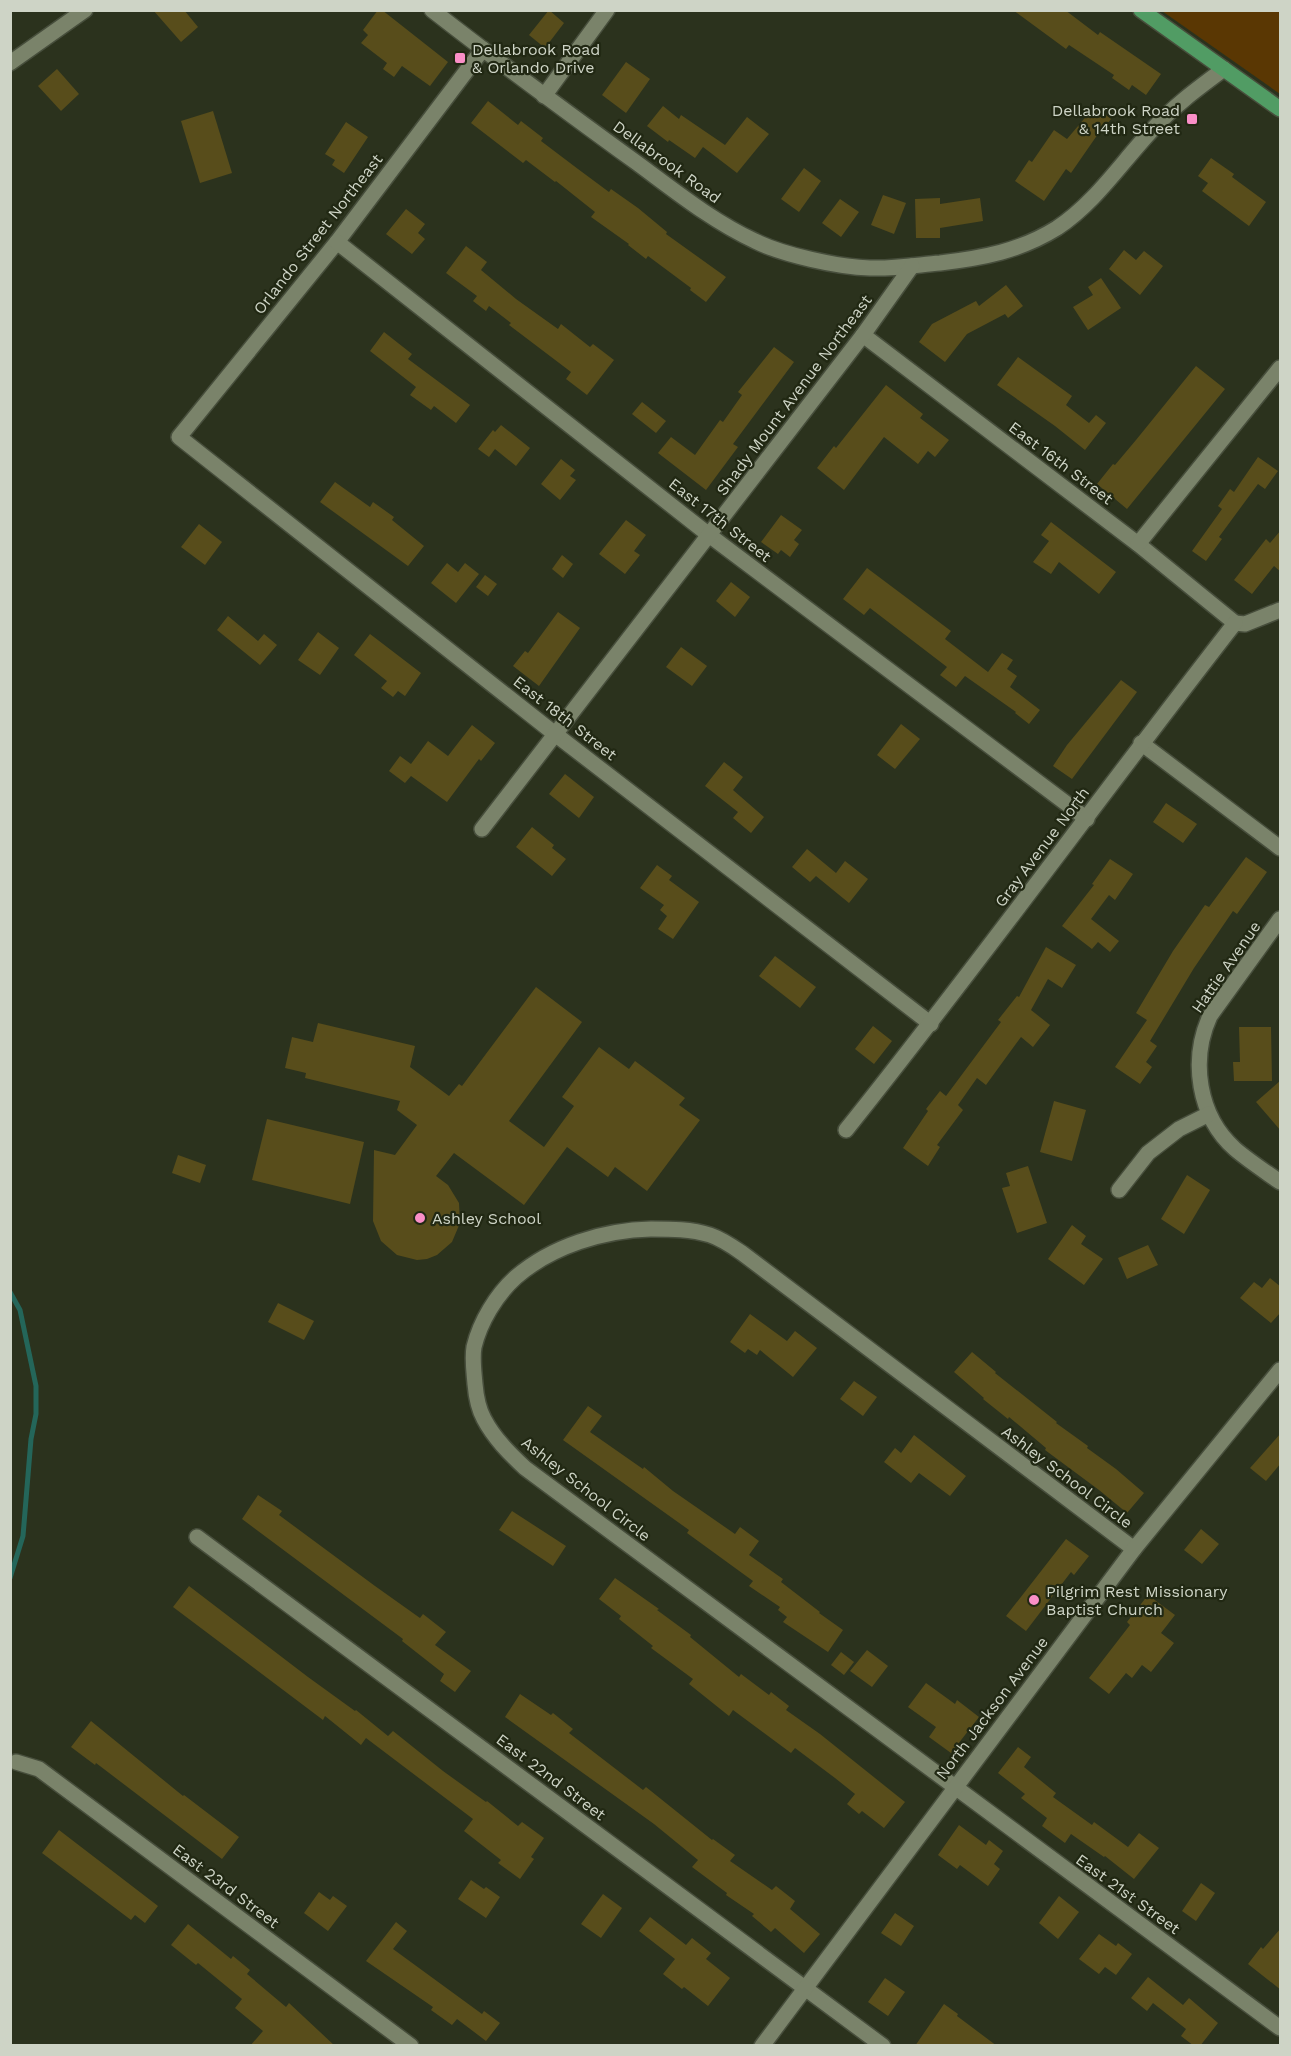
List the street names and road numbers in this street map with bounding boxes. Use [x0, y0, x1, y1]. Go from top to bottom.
street label: Dellabrook Road [609, 117, 725, 207]
street label: Orlando Street Northeast [249, 150, 387, 318]
street label: Shady Mount Avenue Northeast [712, 291, 876, 499]
street label: East 16th Street [1005, 418, 1117, 509]
street label: East 17th Street [665, 474, 775, 566]
street label: East 18th Street [510, 672, 621, 764]
street label: Gray Avenue North [991, 783, 1093, 911]
street label: Hattie Avenue [1187, 917, 1265, 1017]
street label: Ashley School Circle [998, 1422, 1136, 1532]
street label: Ashley School Circle [518, 1433, 654, 1545]
street label: North Jackson Avenue [932, 1633, 1052, 1783]
street label: East 22nd Street [493, 1730, 610, 1825]
street label: East 23rd Street [169, 1840, 283, 1932]
street label: East 21st Street [1072, 1850, 1184, 1938]

